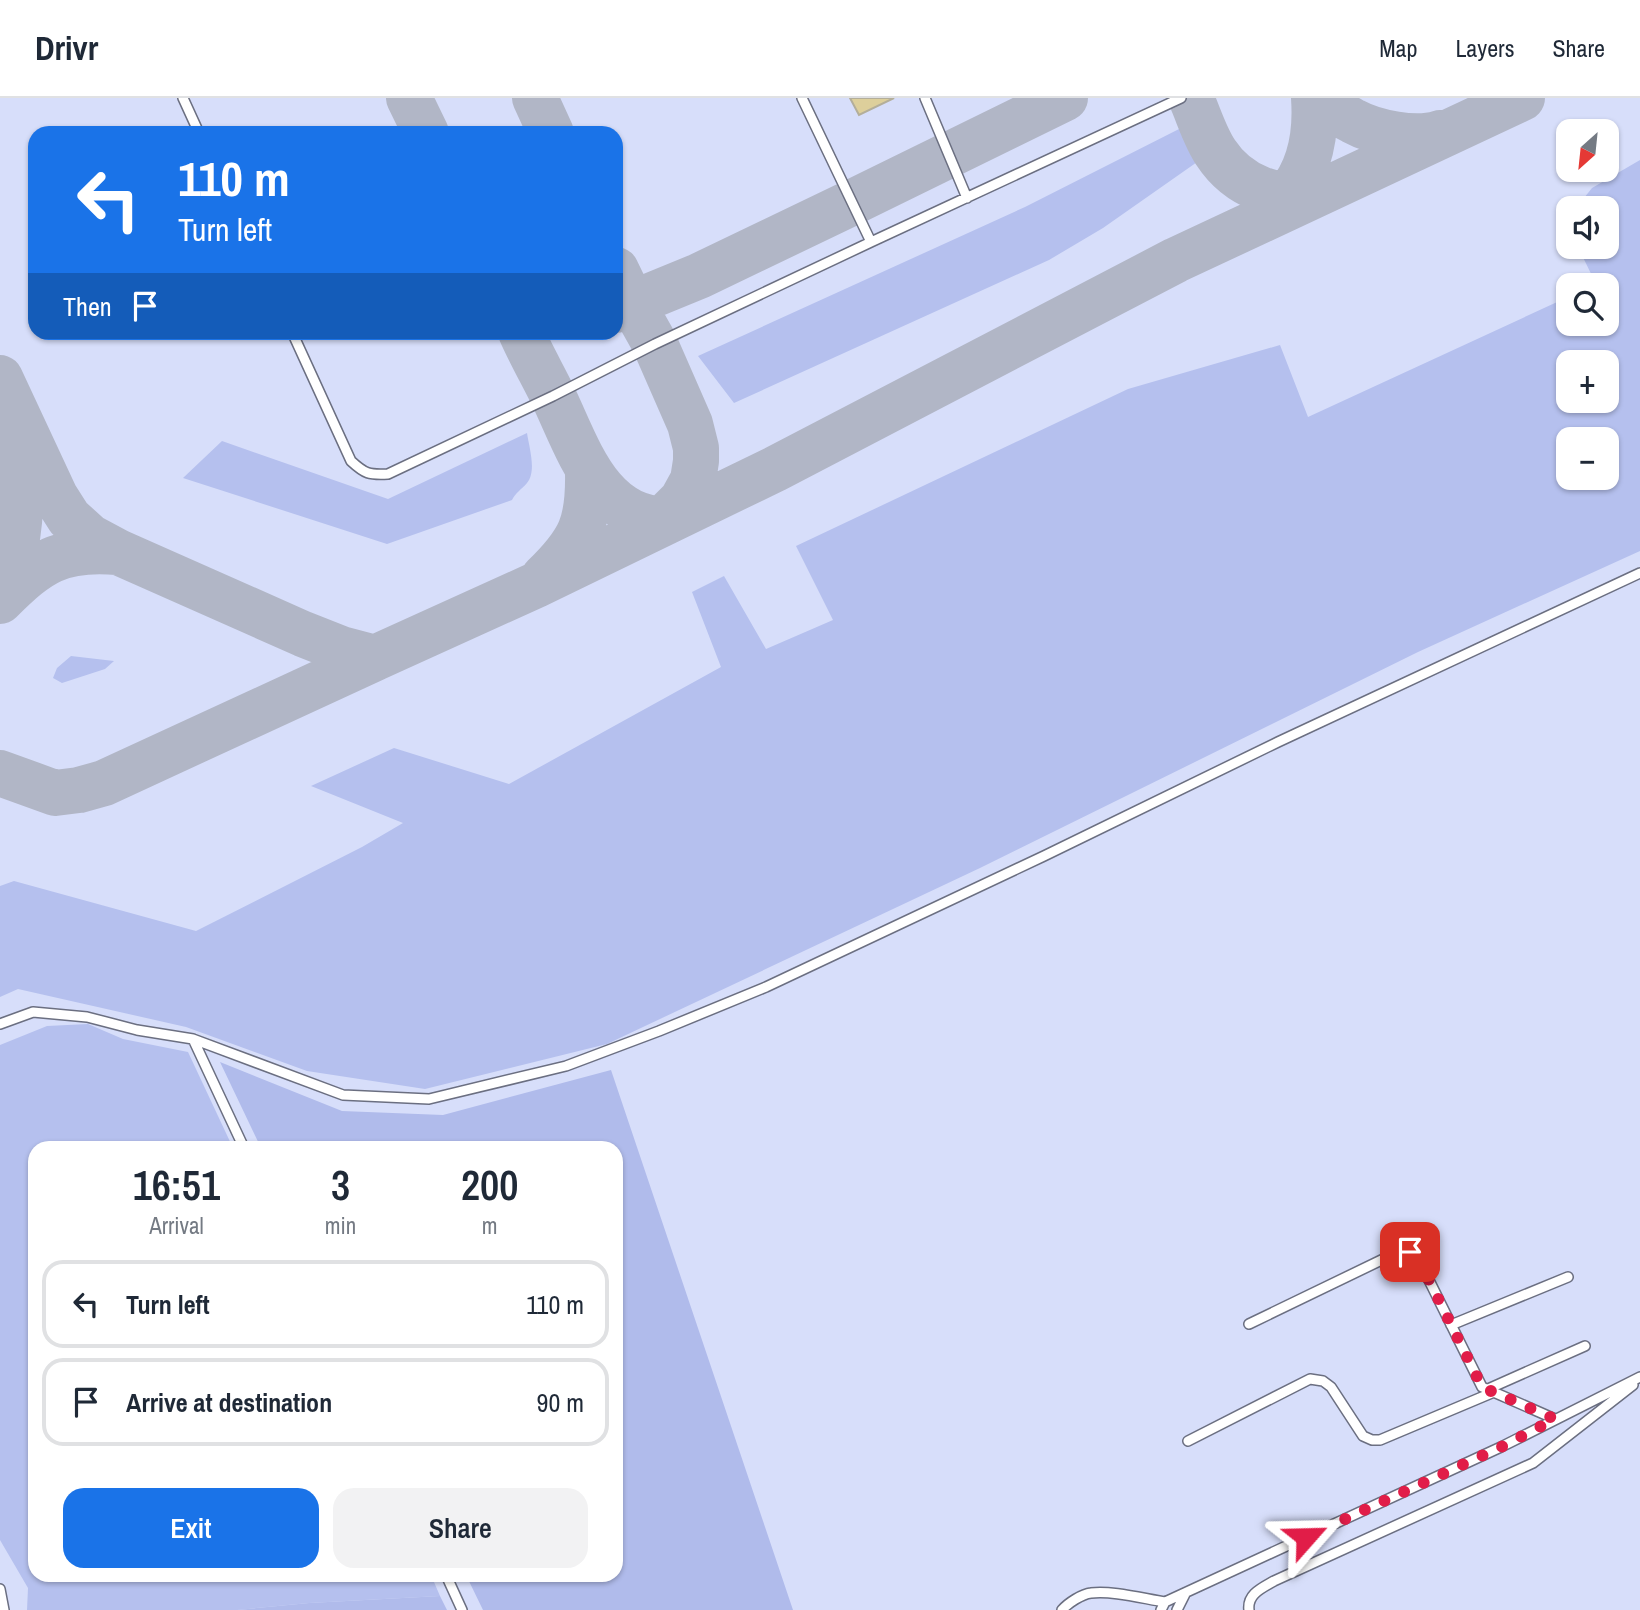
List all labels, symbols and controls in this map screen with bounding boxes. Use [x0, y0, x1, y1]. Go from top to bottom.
text: Drivr [35, 26, 98, 70]
text: Map [1379, 32, 1417, 64]
text: Layers [1455, 32, 1514, 64]
text: Share [1552, 32, 1605, 64]
north arrow [1556, 119, 1619, 182]
map controls [1556, 119, 1619, 490]
text: 110 m [178, 145, 290, 211]
icon: left [63, 154, 154, 245]
button: sound [1556, 196, 1619, 259]
text: Turn left [178, 208, 272, 251]
button: search [1556, 273, 1619, 336]
icon: arrive [126, 287, 164, 325]
text: Then [63, 289, 112, 324]
button: + [1556, 350, 1619, 413]
button: − [1556, 427, 1619, 490]
text: 16:51 [133, 1157, 220, 1213]
text: 3 [331, 1157, 350, 1213]
text: 200 [461, 1157, 518, 1213]
text: Arrival [149, 1210, 204, 1241]
text: min [325, 1210, 356, 1241]
text: m [482, 1210, 497, 1241]
pin [1380, 1222, 1440, 1282]
icon: arrive [1391, 1233, 1429, 1271]
icon: left [67, 1285, 105, 1323]
text: Turn left [126, 1287, 210, 1322]
text: 110 m [526, 1287, 584, 1322]
icon: arrive [67, 1383, 105, 1421]
text: Arrive at destination [126, 1385, 332, 1420]
text: 90 m [537, 1385, 584, 1420]
button: Exit [63, 1488, 319, 1568]
button: Share [333, 1488, 588, 1568]
position arrow [1269, 1500, 1343, 1574]

